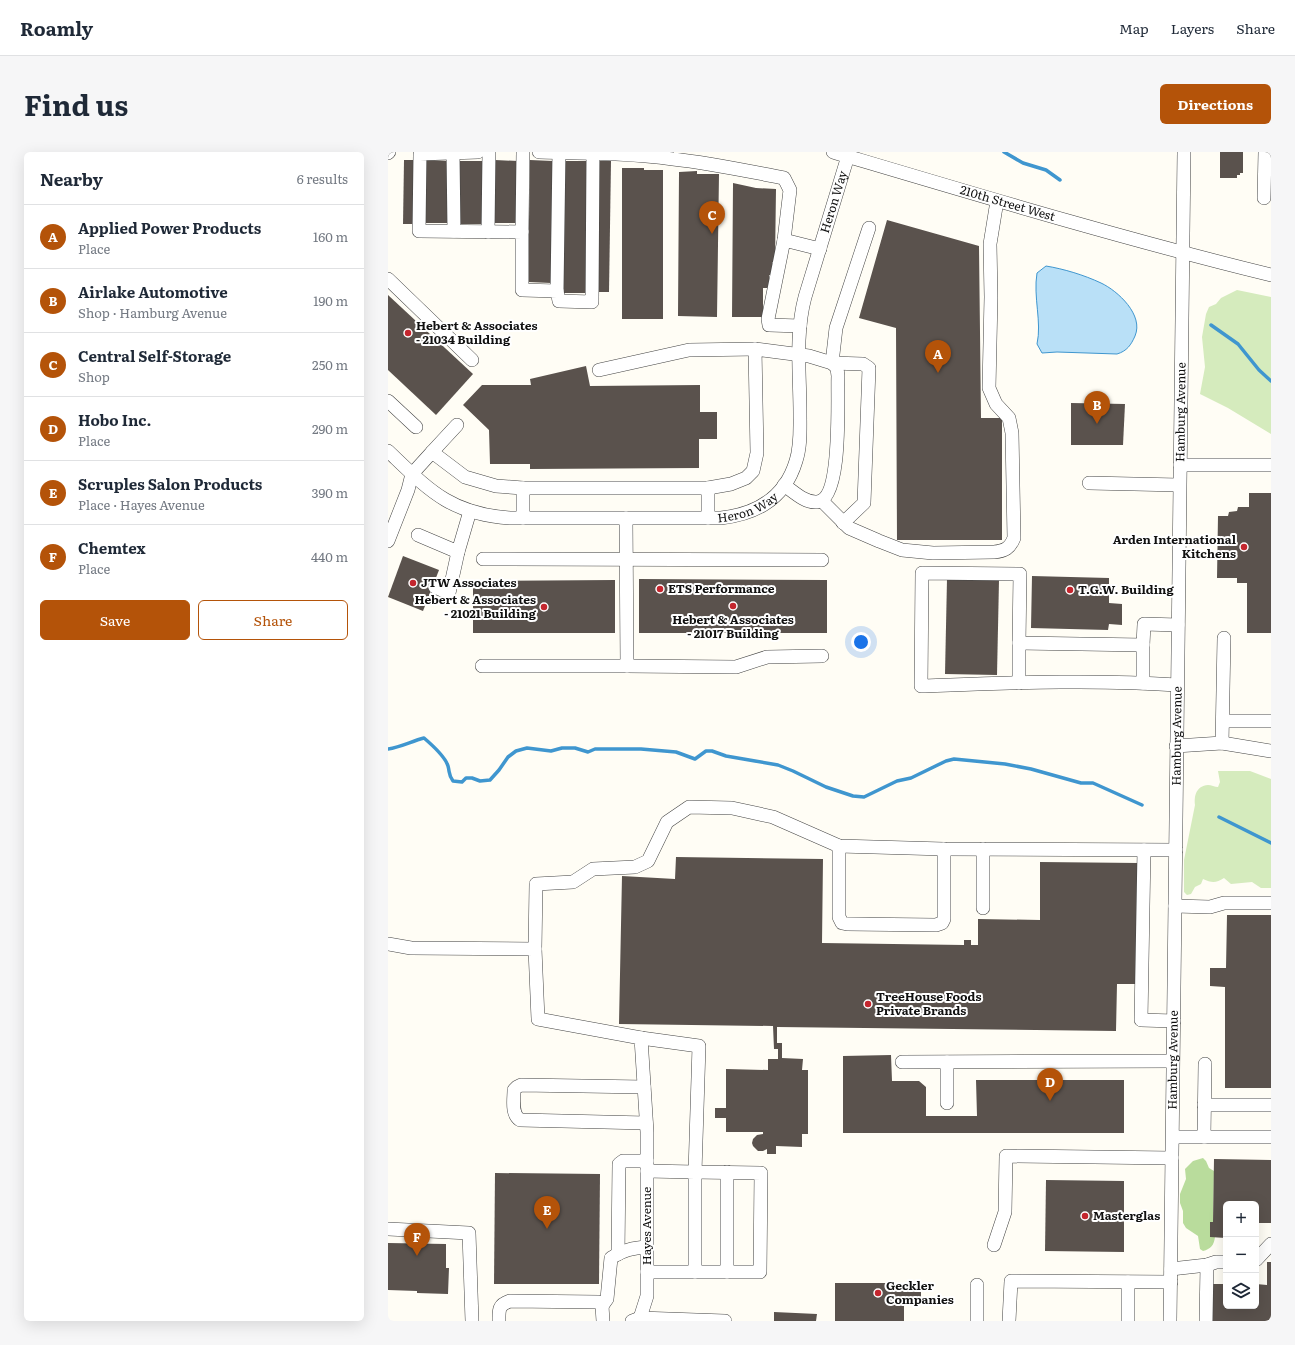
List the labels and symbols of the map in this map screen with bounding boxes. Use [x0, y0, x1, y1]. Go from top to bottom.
street label: Heron Way [815, 168, 851, 235]
street label: 210th Street West [958, 180, 1058, 225]
pin: C [699, 201, 725, 234]
place label: Hebert & Associates - 21034 Building [416, 316, 538, 348]
marker: Hebert & Associates - 21034 Building [403, 328, 413, 338]
pin: A [925, 340, 951, 373]
street label: Hamburg Avenue [1170, 362, 1189, 462]
pin: B [1084, 391, 1110, 424]
street label: Heron Way [716, 487, 782, 526]
place label: Arden International Kitchens [1113, 530, 1237, 562]
marker: Arden International Kitchens [1239, 542, 1249, 552]
place label: JTW Associates [421, 573, 517, 591]
marker: JTW Associates [408, 578, 418, 588]
place label: ETS Performance [668, 579, 775, 597]
place label: T.G.W. Building [1078, 580, 1174, 598]
marker: ETS Performance [655, 584, 665, 594]
marker: T.G.W. Building [1065, 585, 1075, 595]
place label: Hebert & Associates - 21021 Building [414, 590, 537, 622]
marker: Hebert & Associates - 21017 Building [728, 601, 738, 611]
marker: Hebert & Associates - 21021 Building [539, 602, 549, 612]
place label: Hebert & Associates - 21017 Building [672, 610, 794, 642]
your location [851, 632, 871, 652]
street label: Hamburg Avenue [1166, 686, 1186, 786]
place label: TreeHouse Foods Private Brands [876, 987, 981, 1019]
marker: TreeHouse Foods Private Brands [863, 999, 873, 1009]
street label: Hamburg Avenue [1163, 1010, 1182, 1110]
pin: D [1037, 1068, 1063, 1101]
street label: Hayes Avenue [637, 1187, 655, 1265]
pin: E [534, 1196, 560, 1229]
place label: Masterglas [1093, 1206, 1160, 1224]
marker: Masterglas [1080, 1211, 1090, 1221]
pin: F [404, 1223, 430, 1256]
place label: Geckler Companies [886, 1276, 954, 1308]
marker: Geckler Companies [873, 1288, 883, 1298]

